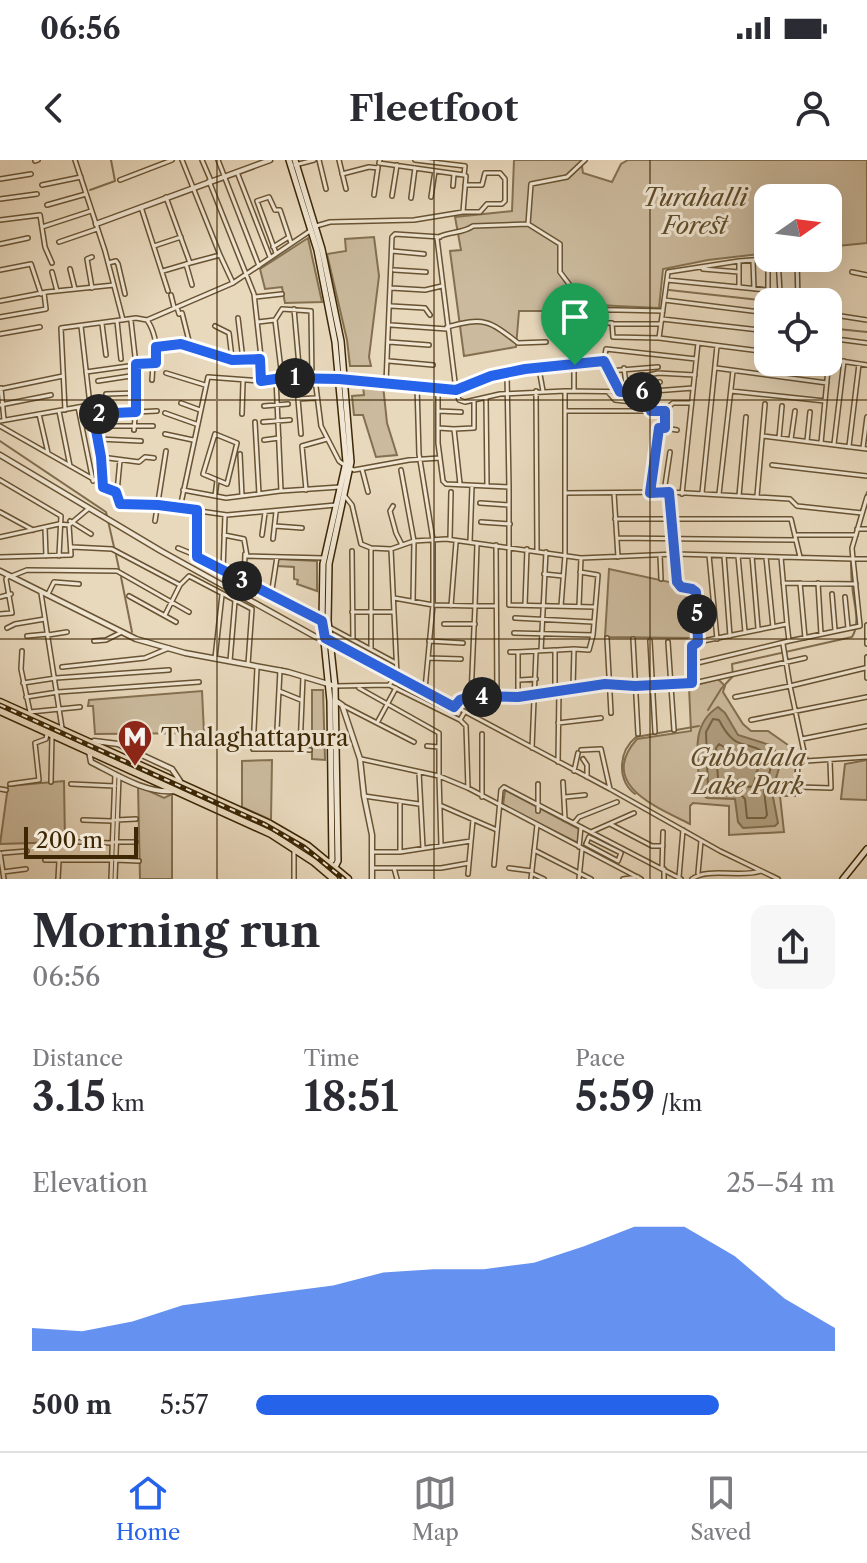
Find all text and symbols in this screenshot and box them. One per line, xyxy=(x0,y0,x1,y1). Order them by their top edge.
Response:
text: 06:56 xyxy=(40,10,120,47)
icon: back xyxy=(32,86,76,130)
text: Fleetfoot xyxy=(349,86,518,130)
icon: person xyxy=(791,86,835,130)
park label: Turahalli Forest xyxy=(643,183,749,240)
north arrow xyxy=(754,184,842,272)
map controls xyxy=(754,184,842,376)
pin xyxy=(541,283,609,365)
button: locate xyxy=(754,288,842,376)
icon: arrive xyxy=(553,295,597,339)
pin: 1 xyxy=(275,358,315,398)
text: 1 xyxy=(290,364,300,391)
pin: 6 xyxy=(622,372,662,412)
text: 6 xyxy=(635,378,649,405)
pin: 2 xyxy=(79,394,119,434)
text: 2 xyxy=(93,400,106,427)
pin: 3 xyxy=(222,561,262,601)
text: 3 xyxy=(236,567,248,594)
pin: 5 xyxy=(677,594,717,634)
text: 5 xyxy=(691,600,703,627)
pin: 4 xyxy=(462,677,502,717)
text: 4 xyxy=(475,683,489,710)
metro station icon: Thalaghattapura xyxy=(116,718,154,768)
place label: Thalaghattapura xyxy=(161,723,349,752)
park label: Gubbalala Lake Park xyxy=(690,743,806,800)
scale bar xyxy=(24,823,138,859)
text: 200 m xyxy=(36,827,103,854)
text: Morning run xyxy=(32,904,321,958)
button: share xyxy=(751,905,835,989)
text: 06:56 xyxy=(32,961,100,993)
text: Distance xyxy=(32,1045,123,1072)
text: Time xyxy=(304,1045,359,1072)
text: Pace xyxy=(575,1045,625,1072)
text: 3.15 xyxy=(32,1072,106,1121)
text: 18:51 xyxy=(304,1072,398,1121)
text: 5:59 xyxy=(575,1072,655,1121)
text: km xyxy=(106,1090,145,1117)
text: /km xyxy=(655,1090,702,1117)
text: Elevation xyxy=(32,1167,148,1199)
text: 25–54 m xyxy=(726,1167,835,1199)
text: 500 m xyxy=(32,1389,112,1421)
text: 5:57 xyxy=(160,1389,208,1421)
tab: Home xyxy=(116,1471,180,1546)
tab: Map xyxy=(412,1471,459,1546)
tab: Saved xyxy=(690,1471,751,1546)

